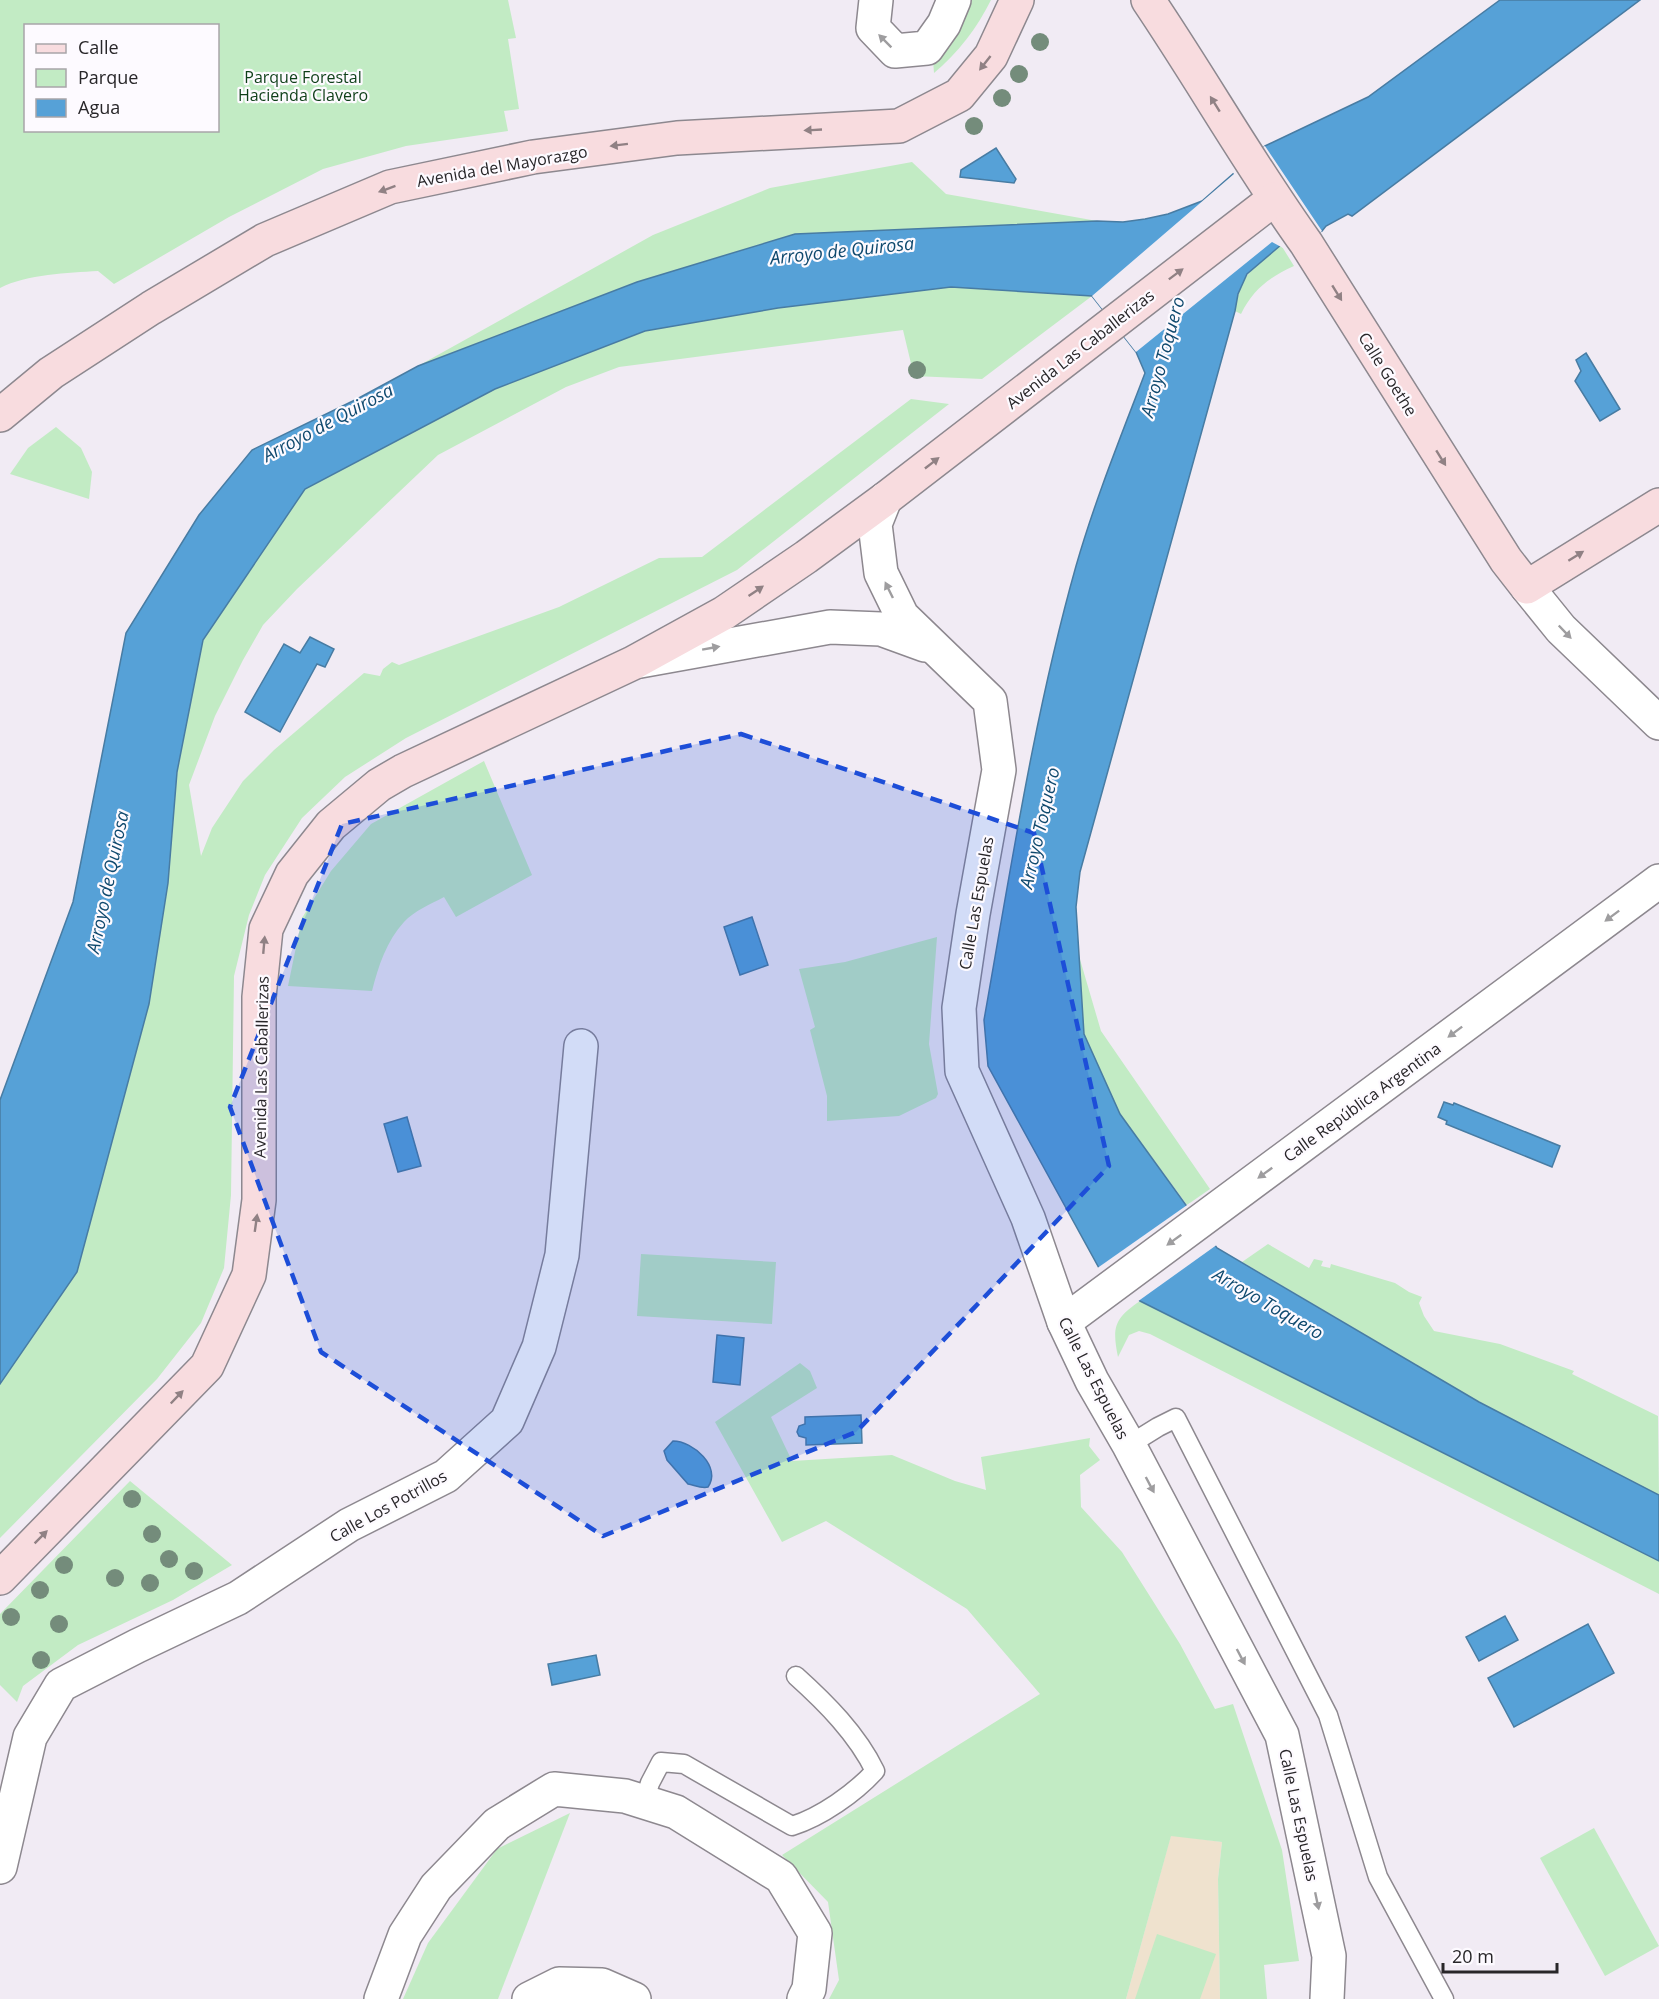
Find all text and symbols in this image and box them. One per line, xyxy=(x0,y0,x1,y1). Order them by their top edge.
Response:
legend xyxy=(24,24,219,132)
one-way arrow xyxy=(879,34,893,48)
text: Calle xyxy=(78,35,119,59)
one-way arrow xyxy=(980,55,992,70)
text: Parque xyxy=(78,65,138,89)
park label: Parque Forestal Hacienda Clavero xyxy=(238,66,368,106)
text: Agua xyxy=(78,95,120,119)
one-way arrow xyxy=(1210,96,1221,112)
one-way arrow xyxy=(804,126,823,135)
street label: Avenida del Mayorazgo xyxy=(415,140,589,192)
one-way arrow xyxy=(610,141,629,150)
one-way arrow xyxy=(377,184,395,194)
water label: Arroyo de Quirosa xyxy=(767,231,915,270)
one-way arrow xyxy=(1168,268,1184,281)
street label: Avenida Las Caballerizas xyxy=(1001,284,1159,414)
one-way arrow xyxy=(1331,285,1342,301)
water label: Arroyo Toquero xyxy=(1134,294,1190,421)
street label: Calle Goethe xyxy=(1354,328,1422,420)
water label: Arroyo de Quirosa xyxy=(256,378,397,468)
one-way arrow xyxy=(1436,449,1447,466)
one-way arrow xyxy=(924,458,939,470)
one-way arrow xyxy=(1568,551,1585,562)
one-way arrow xyxy=(885,581,894,598)
one-way arrow xyxy=(748,586,764,597)
one-way arrow xyxy=(1557,624,1571,638)
one-way arrow xyxy=(702,644,721,653)
water label: Arroyo Toquero xyxy=(1013,765,1065,893)
water label: Arroyo de Quirosa xyxy=(80,809,134,957)
street label: Calle Las Espuelas xyxy=(953,835,999,971)
one-way arrow xyxy=(1604,910,1620,923)
one-way arrow xyxy=(259,935,269,954)
street label: Avenida Las Caballerizas xyxy=(248,976,274,1158)
one-way arrow xyxy=(1448,1026,1463,1038)
street label: Calle República Argentina xyxy=(1279,1037,1445,1167)
one-way arrow xyxy=(1257,1167,1272,1179)
one-way arrow xyxy=(251,1214,260,1233)
one-way arrow xyxy=(1166,1234,1182,1246)
water label: Arroyo Toquero xyxy=(1207,1261,1328,1344)
street label: Calle Las Espuelas xyxy=(1054,1313,1134,1443)
one-way arrow xyxy=(170,1389,184,1404)
street label: Calle Los Potrillos xyxy=(325,1465,451,1547)
one-way arrow xyxy=(1145,1476,1155,1493)
one-way arrow xyxy=(34,1530,48,1544)
one-way arrow xyxy=(1236,1649,1246,1666)
street label: Calle Las Espuelas xyxy=(1274,1747,1324,1883)
one-way arrow xyxy=(1313,1892,1322,1911)
scale bar xyxy=(1443,1936,1557,1974)
text: 20 m xyxy=(1452,1944,1494,1968)

